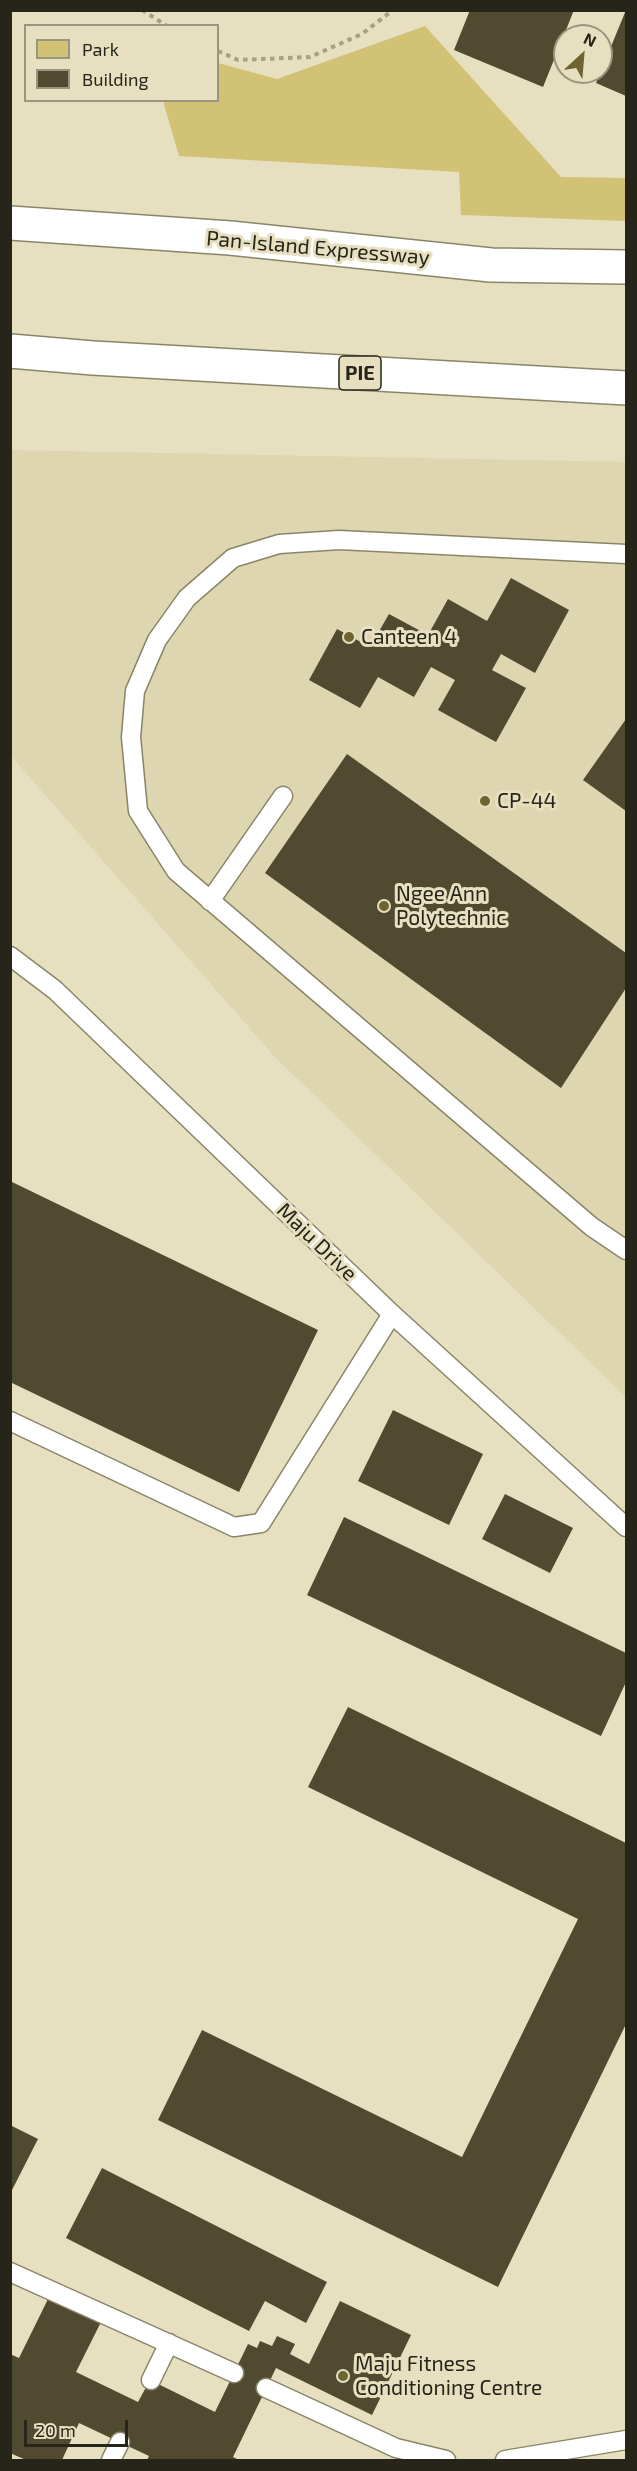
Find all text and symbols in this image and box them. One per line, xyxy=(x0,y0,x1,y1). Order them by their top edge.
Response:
legend xyxy=(24,24,219,102)
north arrow xyxy=(553,24,613,84)
text: N xyxy=(581,28,600,50)
text: Park xyxy=(82,38,119,60)
text: Building xyxy=(82,68,149,90)
street label: Pan-Island Expressway xyxy=(205,226,431,270)
road number: PIE xyxy=(339,356,381,390)
place label: Canteen 4 xyxy=(361,624,457,650)
marker: Canteen 4 xyxy=(342,630,356,644)
place label: CP-44 xyxy=(497,788,557,814)
marker: CP-44 xyxy=(478,794,492,808)
place label: Ngee Ann Polytechnic xyxy=(396,881,507,931)
marker: Ngee Ann Polytechnic xyxy=(377,899,391,913)
street label: Maju Drive xyxy=(272,1198,362,1286)
place label: Maju Fitness Conditioning Centre xyxy=(355,2351,542,2401)
marker: Maju Fitness Conditioning Centre xyxy=(336,2369,350,2383)
scale bar xyxy=(27,2408,130,2446)
text: 20 m xyxy=(35,2419,76,2441)

